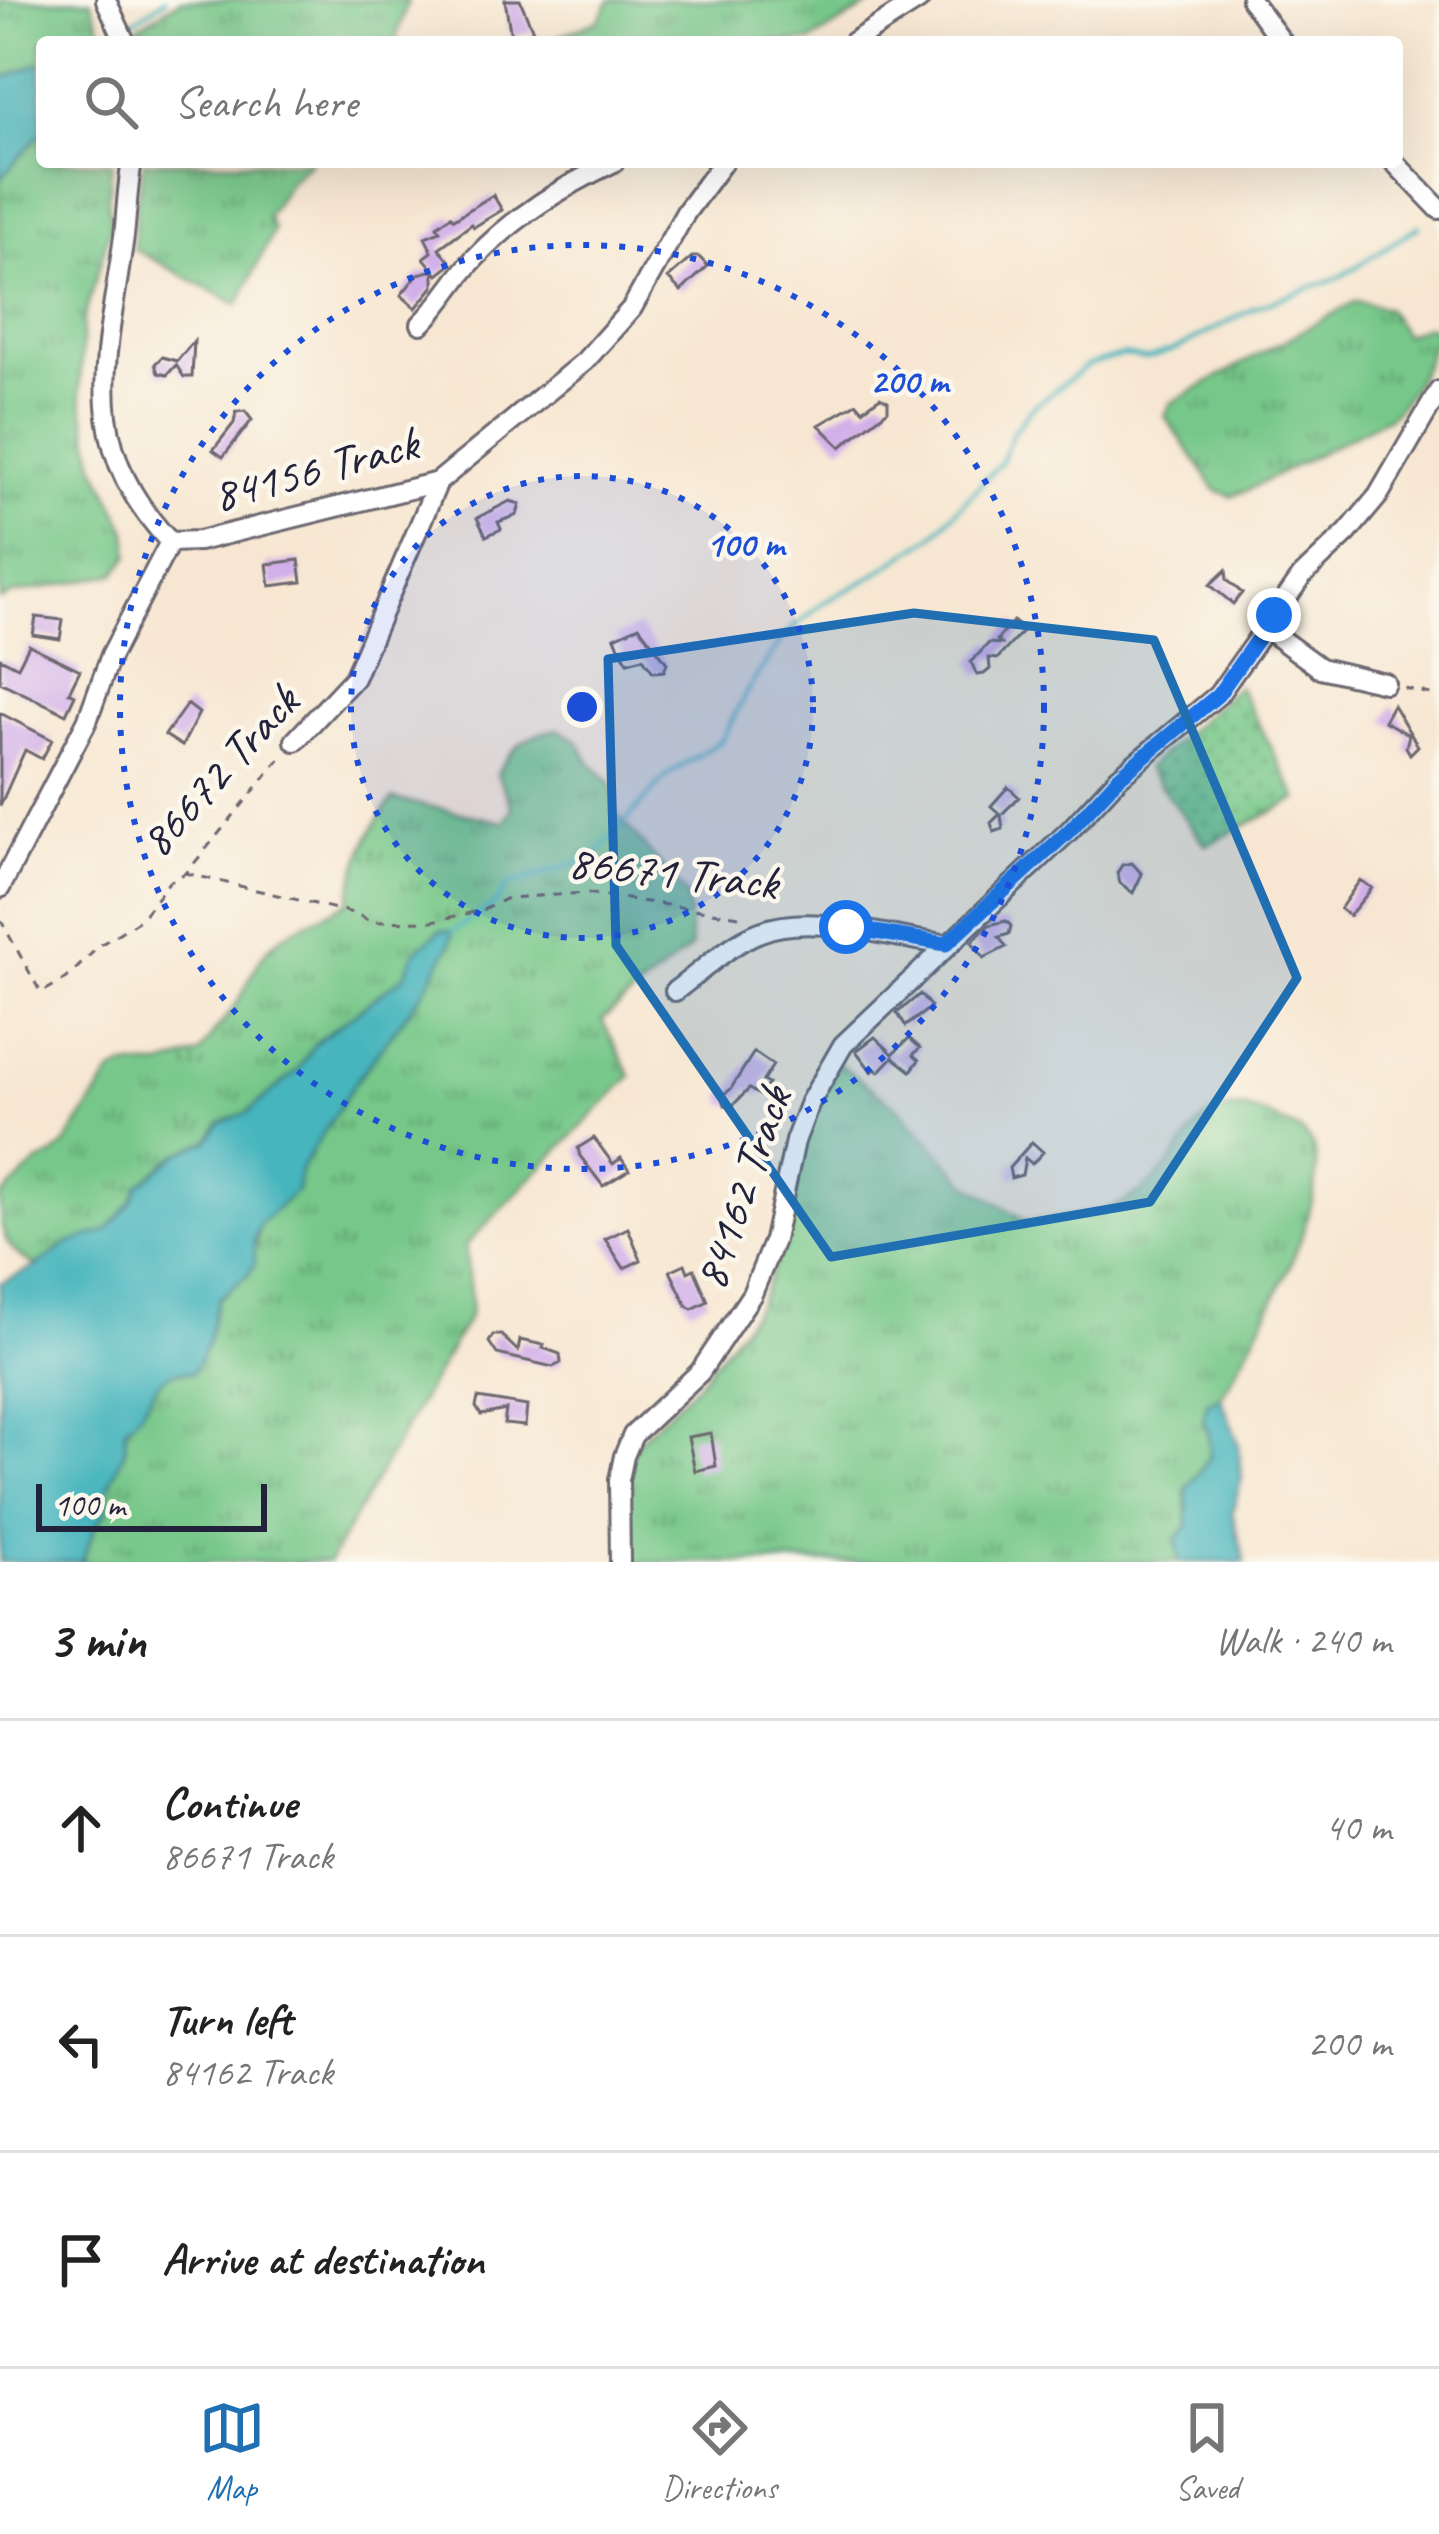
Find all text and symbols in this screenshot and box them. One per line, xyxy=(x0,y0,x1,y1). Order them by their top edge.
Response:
search box xyxy=(36,36,1403,168)
icon: search xyxy=(78,69,144,135)
text: Search here xyxy=(174,74,357,131)
text: 200 m xyxy=(870,358,951,404)
street label: 84156 Track xyxy=(206,412,428,525)
text: 100 m xyxy=(706,521,787,567)
route end xyxy=(1247,588,1301,642)
street label: 86672 Track xyxy=(126,670,314,869)
centre of rings xyxy=(561,686,603,728)
street label: 86671 Track xyxy=(565,831,784,913)
route start xyxy=(819,900,873,954)
street label: 84162 Track xyxy=(679,1076,806,1297)
scale bar xyxy=(36,1478,267,1531)
text: 100 m xyxy=(54,1484,125,1526)
text: 3 min xyxy=(48,1608,146,1672)
text: Walk · 240 m xyxy=(1215,1616,1391,1665)
text: Continue xyxy=(162,1775,296,1832)
icon: ahead xyxy=(48,1795,114,1861)
text: 40 m xyxy=(1325,1803,1391,1852)
text: 86671 Track xyxy=(162,1832,333,1881)
text: Turn left xyxy=(162,1991,292,2048)
icon: left xyxy=(48,2011,114,2077)
text: 200 m xyxy=(1307,2019,1391,2068)
text: 84162 Track xyxy=(162,2048,333,2097)
icon: arrive xyxy=(48,2227,114,2293)
text: Arrive at destination xyxy=(162,2231,484,2288)
tab: Map xyxy=(199,2395,265,2509)
tab: Directions xyxy=(662,2395,777,2509)
tab: Saved xyxy=(1174,2395,1240,2509)

